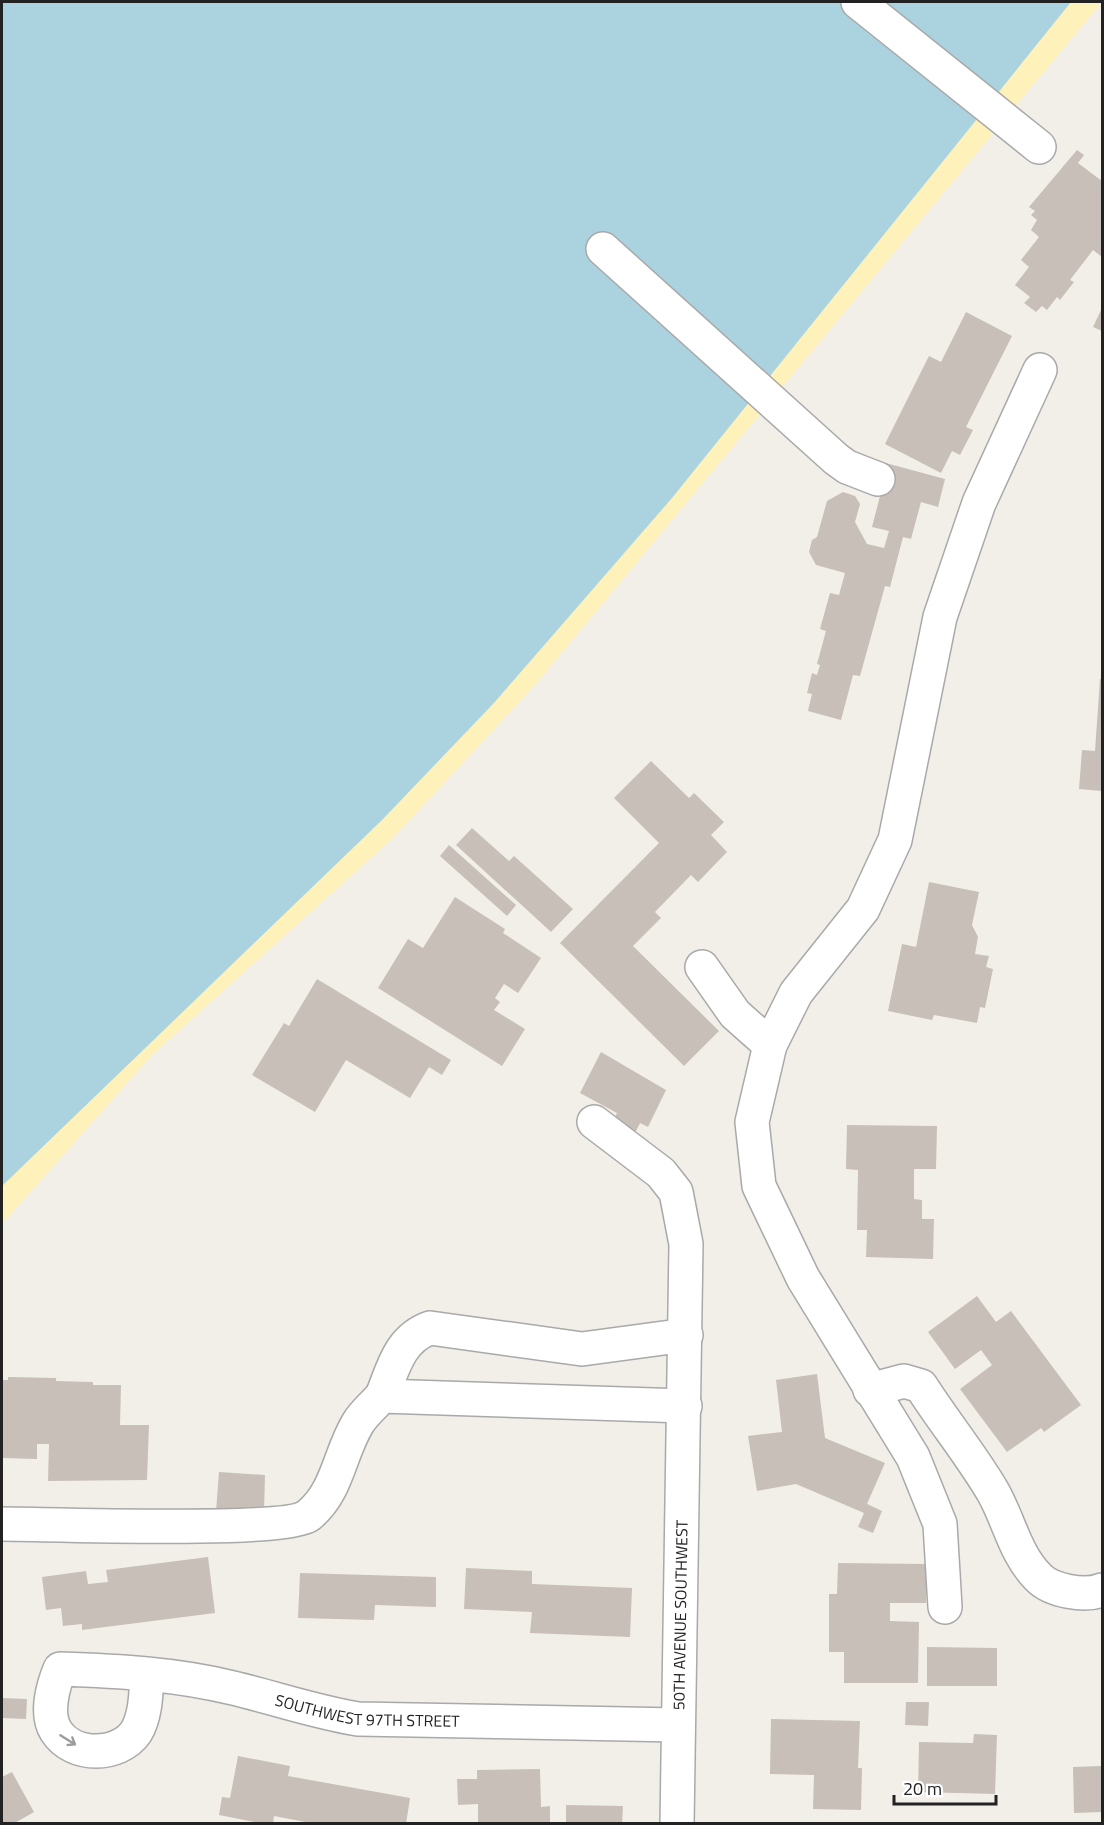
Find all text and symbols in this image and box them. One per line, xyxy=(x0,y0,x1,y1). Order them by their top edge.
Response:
street label: 50TH AVENUE SOUTHWEST xyxy=(666,1519,694,1710)
street label: SOUTHWEST 97TH STREET xyxy=(272,1688,460,1733)
one-way arrow xyxy=(59,1734,76,1746)
scale bar xyxy=(894,1768,996,1806)
text: 20 m xyxy=(903,1775,942,1802)

